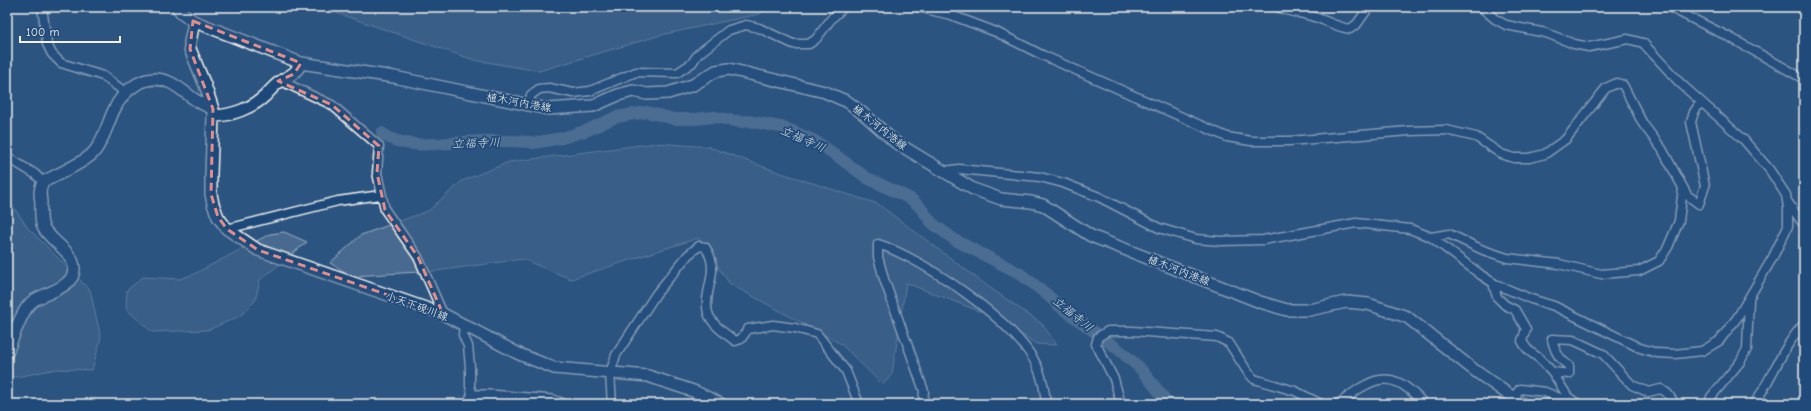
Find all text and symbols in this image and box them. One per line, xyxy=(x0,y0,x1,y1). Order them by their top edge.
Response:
scale bar xyxy=(20,18,120,44)
text: 100 m xyxy=(26,25,59,39)
street label: 植木河内港線 xyxy=(485,90,553,115)
street label: 植木河内港線 xyxy=(850,102,910,153)
water label: 立福寺川 xyxy=(778,123,828,155)
water label: 立福寺川 xyxy=(452,135,500,151)
street label: 植木河内港線 xyxy=(1146,253,1212,288)
street label: 小天下硯川線 xyxy=(384,289,450,324)
water label: 立福寺川 xyxy=(1050,293,1096,335)

